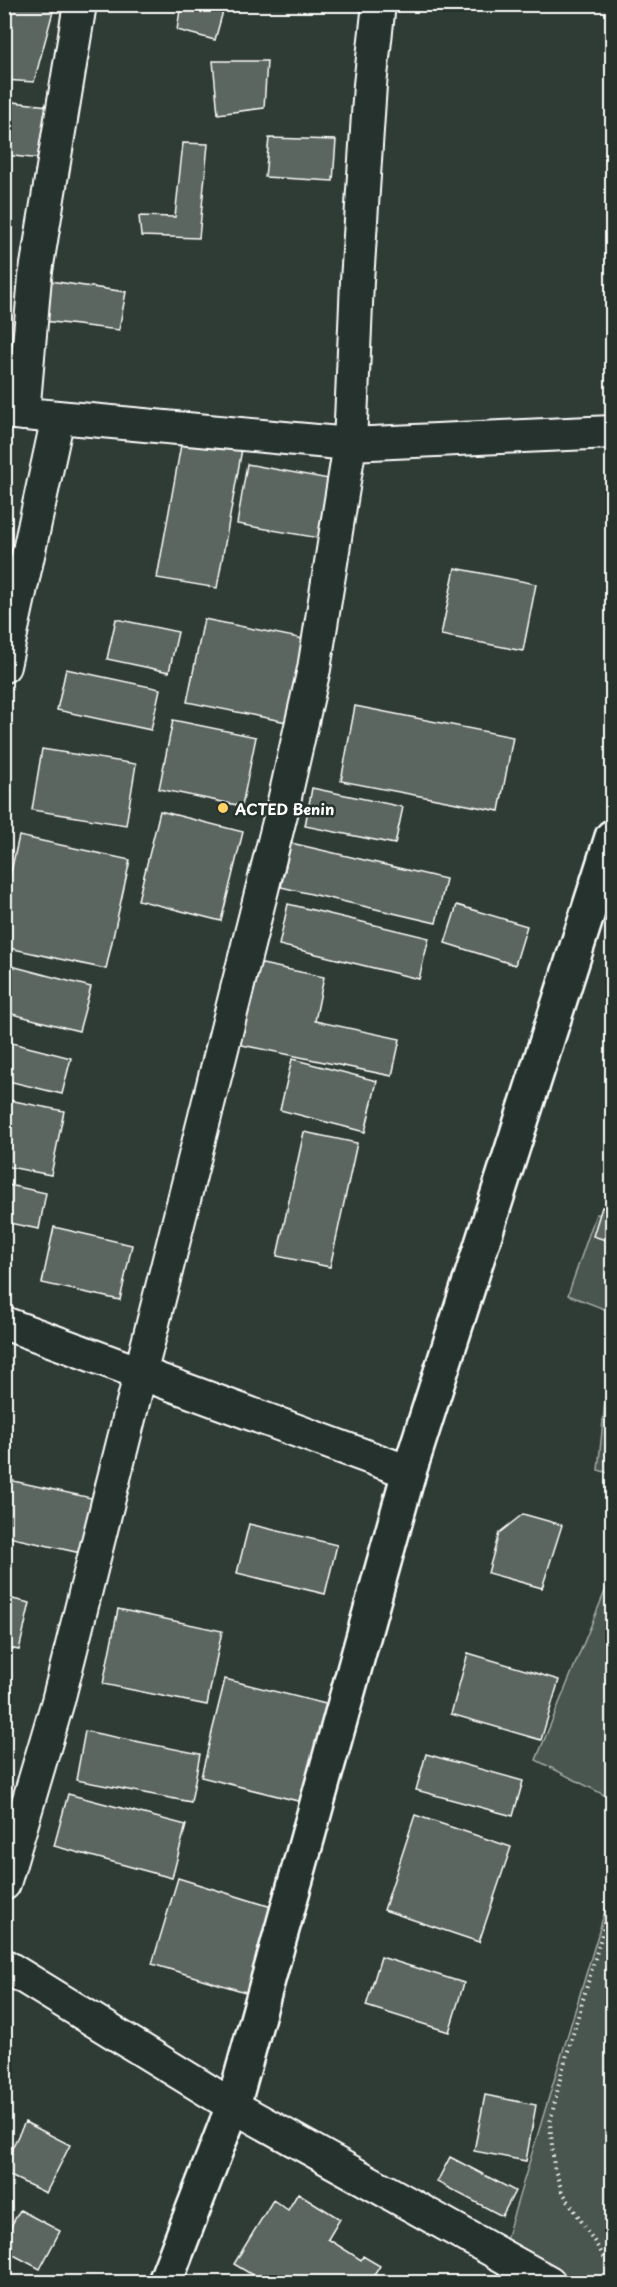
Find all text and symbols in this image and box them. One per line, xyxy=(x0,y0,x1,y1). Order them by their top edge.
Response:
place label: ACTED Benin xyxy=(234,797,334,820)
marker: ACTED Benin xyxy=(216,801,230,815)

